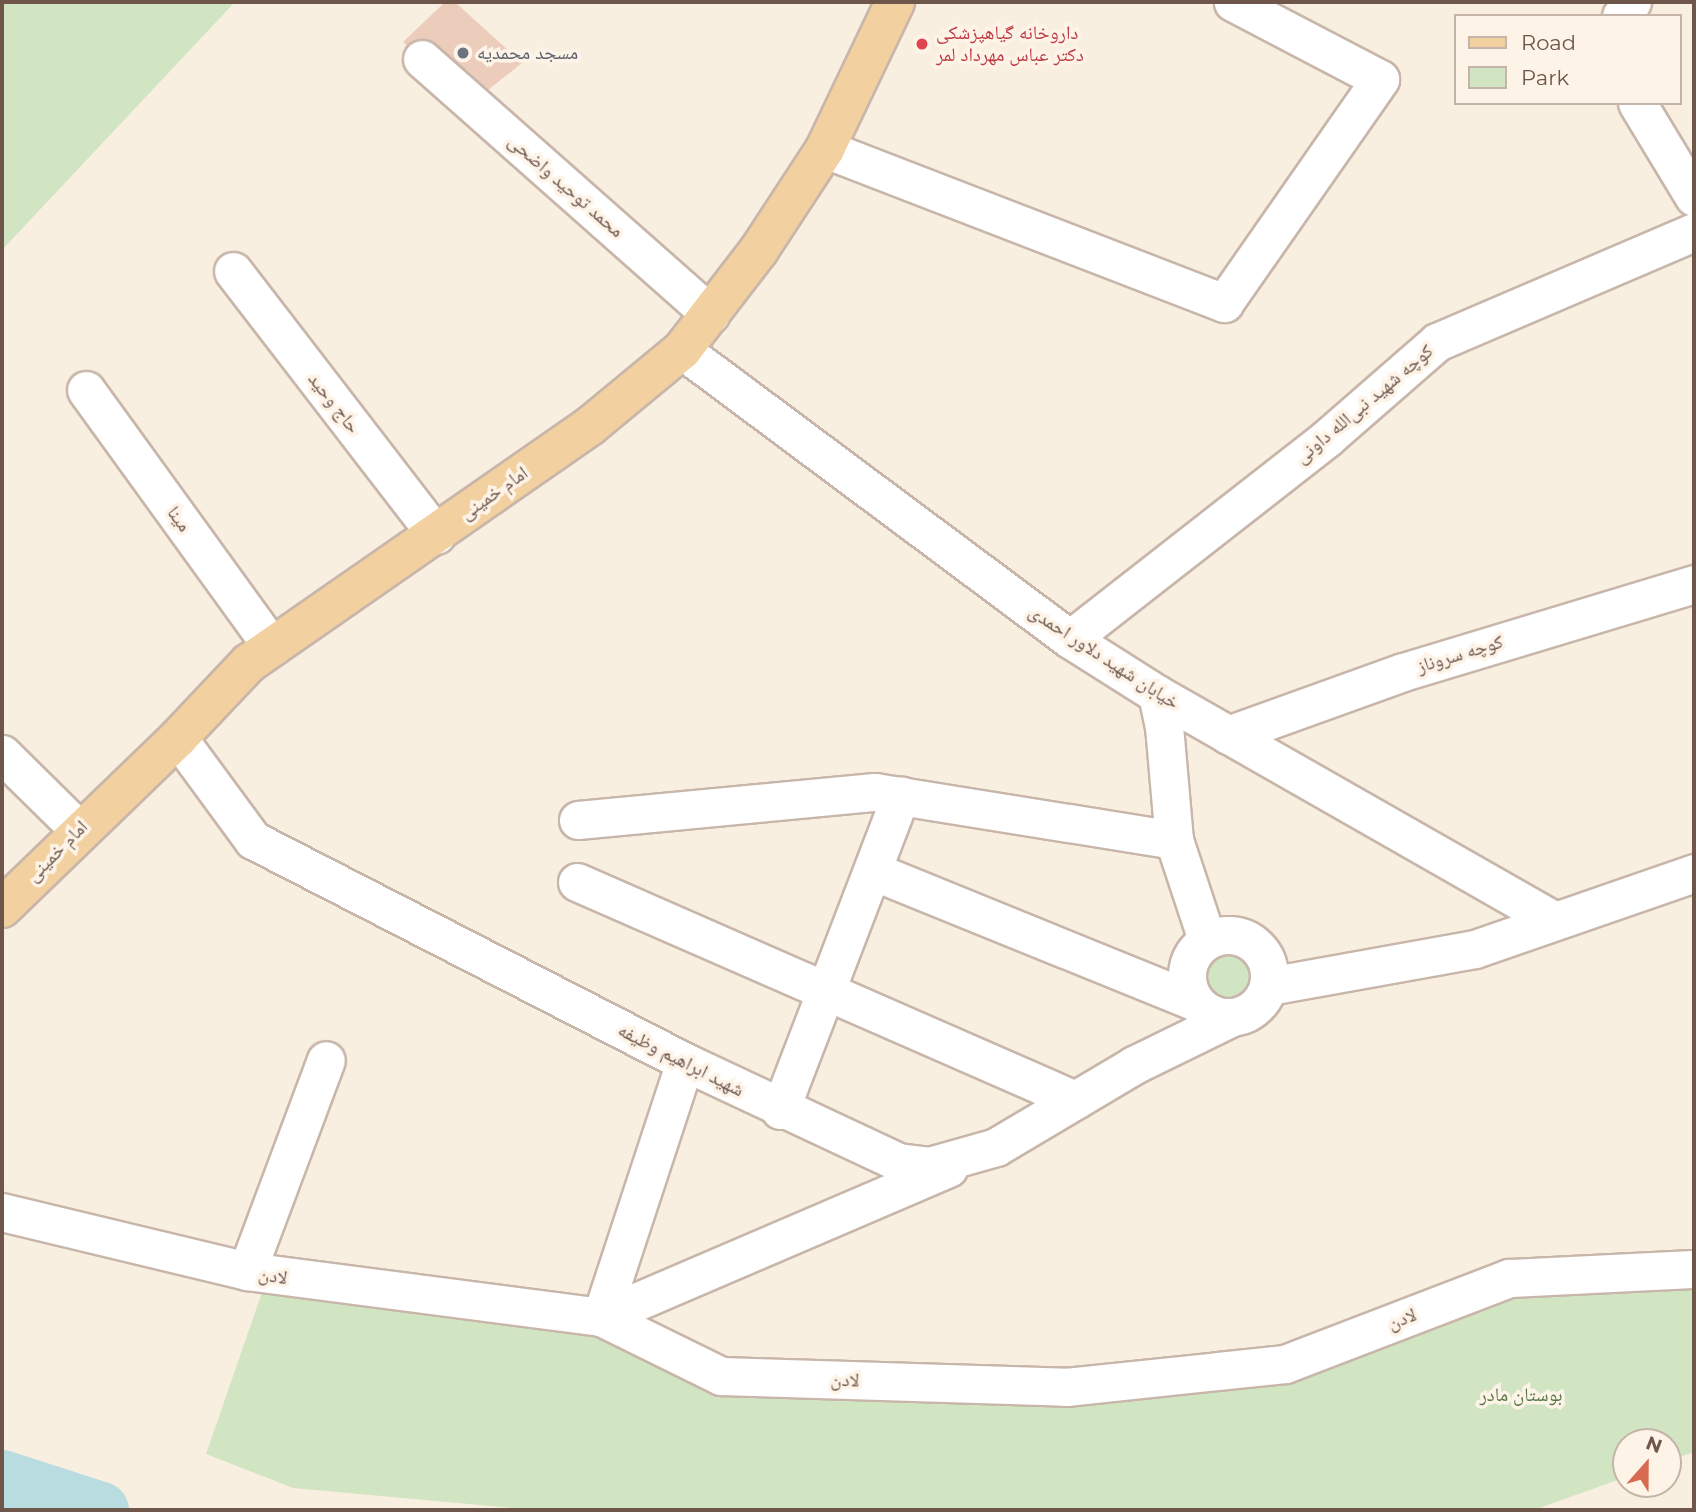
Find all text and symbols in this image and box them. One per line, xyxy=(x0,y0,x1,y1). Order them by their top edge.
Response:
legend xyxy=(1454,14,1682,105)
place label: داروخانه گیاهپزشکی دکتر عباس مهرداد لمر xyxy=(936,22,1084,66)
text: Road xyxy=(1521,30,1576,55)
marker: داروخانه گیاهپزشکی دکتر عباس مهرداد لمر xyxy=(914,36,930,52)
place label: مسجد محمدیه xyxy=(477,42,578,64)
marker: مسجد محمدیه xyxy=(455,45,471,61)
text: Park xyxy=(1521,65,1569,90)
street label: محمد توحید واضحی xyxy=(504,130,628,242)
street label: کوچه شهید نبی‌الله داونی xyxy=(1290,340,1438,468)
street label: حاج وحید xyxy=(303,368,365,438)
street label: امام خمینی xyxy=(456,461,532,525)
street label: مینا xyxy=(162,502,196,536)
street label: خیابان شهید دلاور احمدی xyxy=(1025,600,1183,714)
street label: کوچه سروناز xyxy=(1414,630,1506,678)
street label: امام خمینی xyxy=(21,815,93,887)
street label: شهید ابراهیم وظیفه xyxy=(614,1018,748,1102)
street label: لادن xyxy=(257,1262,289,1290)
street label: لادن xyxy=(1384,1303,1420,1335)
street label: لادن xyxy=(830,1368,860,1392)
park label: بوستان مادر xyxy=(1479,1384,1563,1406)
north arrow xyxy=(1612,1428,1682,1498)
text: N xyxy=(1643,1431,1665,1458)

